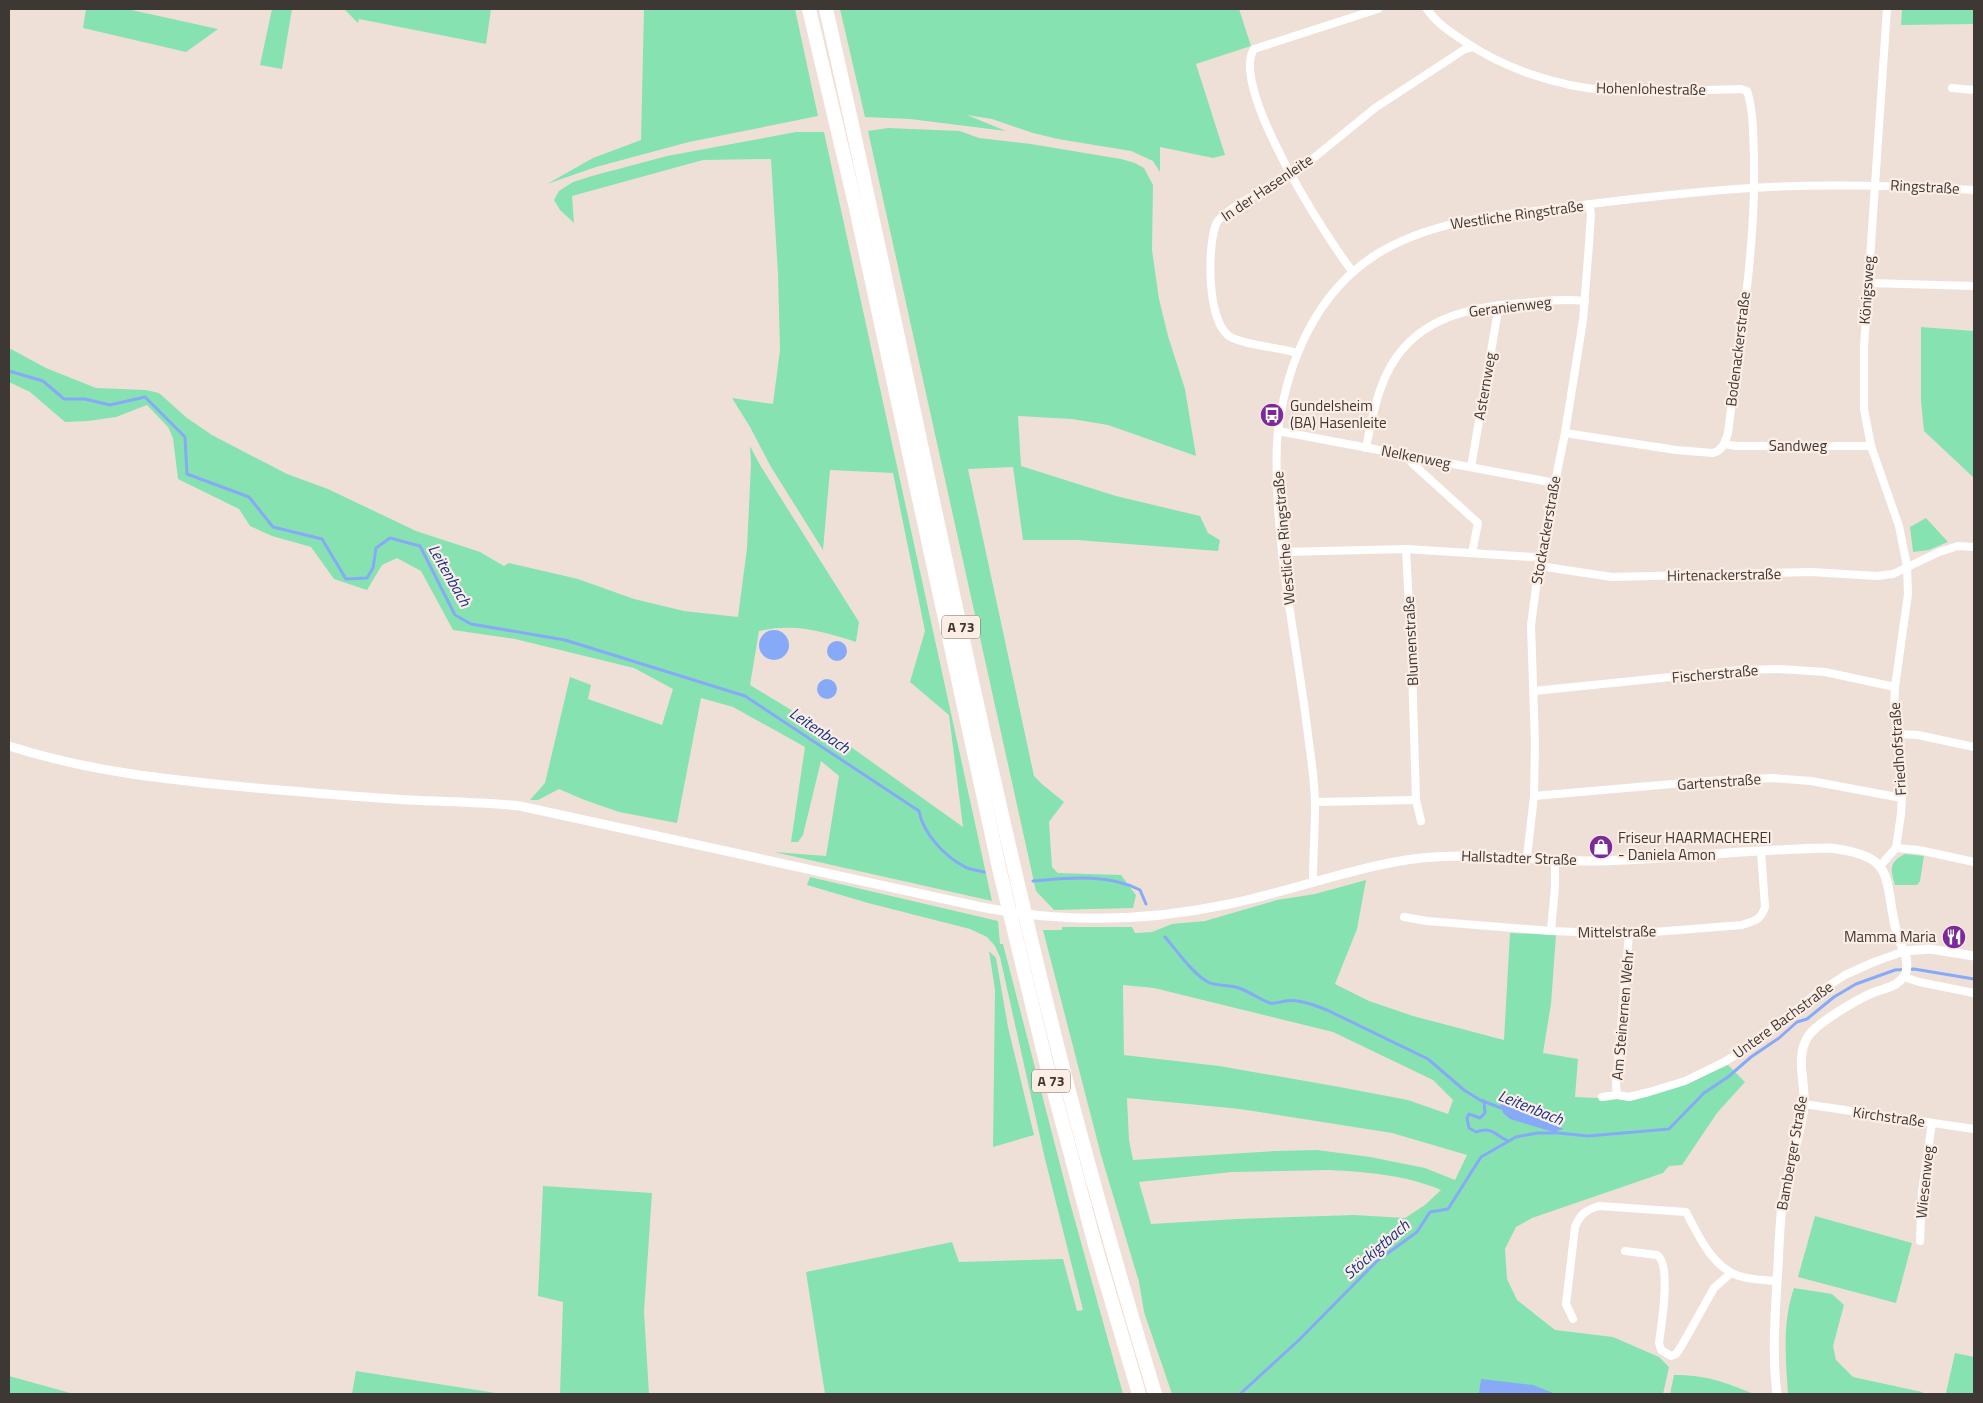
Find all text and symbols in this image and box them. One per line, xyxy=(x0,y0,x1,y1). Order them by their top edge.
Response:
street label: Hohenlohestraße xyxy=(1596,76,1706,101)
street label: In der Hasenleite xyxy=(1216,148,1317,227)
street label: Ringstraße xyxy=(1890,173,1960,200)
street label: Westliche Ringstraße xyxy=(1449,194,1585,235)
street label: Königsweg xyxy=(1853,255,1880,325)
street label: Geranienweg xyxy=(1467,290,1553,323)
street label: Bodenackerstraße xyxy=(1719,290,1756,408)
street label: Asternweg xyxy=(1467,350,1502,422)
place label: Gundelsheim (BA) Hasenleite xyxy=(1290,394,1387,434)
bus stop icon: Gundelsheim (BA) Hasenleite xyxy=(1259,402,1285,428)
street label: Sandweg xyxy=(1769,434,1827,457)
street label: Nelkenweg xyxy=(1379,439,1453,475)
street label: Westliche Ringstraße xyxy=(1266,470,1301,606)
street label: Stockackerstraße xyxy=(1525,474,1566,586)
water label: Leitenbach xyxy=(423,539,478,611)
street label: Hirtenackerstraße xyxy=(1667,562,1781,587)
street label: Blumenstraße xyxy=(1397,595,1424,687)
road number: A 73 xyxy=(942,616,980,638)
street label: Fischerstraße xyxy=(1671,658,1759,689)
water label: Leitenbach xyxy=(785,701,856,760)
street label: Friedhofstraße xyxy=(1883,702,1912,797)
street label: Gartenstraße xyxy=(1676,767,1762,796)
place label: Friseur HAARMACHEREI - Daniela Amon xyxy=(1618,826,1771,866)
shop icon: Friseur HAARMACHEREI - Daniela Amon xyxy=(1588,834,1614,860)
street label: Hallstadter Straße xyxy=(1461,844,1577,871)
street label: Mittelstraße xyxy=(1577,919,1656,944)
restaurant icon: Mamma Maria xyxy=(1941,924,1967,950)
place label: Mamma Maria xyxy=(1844,925,1936,948)
street label: Am Steinernen Wehr xyxy=(1605,949,1640,1081)
street label: Untere Bachstraße xyxy=(1728,975,1838,1064)
road number: A 73 xyxy=(1032,1070,1070,1092)
water label: Leitenbach xyxy=(1495,1083,1568,1131)
street label: Bamberger Straße xyxy=(1770,1094,1813,1212)
street label: Kirchstraße xyxy=(1852,1100,1927,1133)
street label: Wiesenweg xyxy=(1909,1144,1940,1220)
water label: Stöckigtbach xyxy=(1338,1213,1415,1285)

